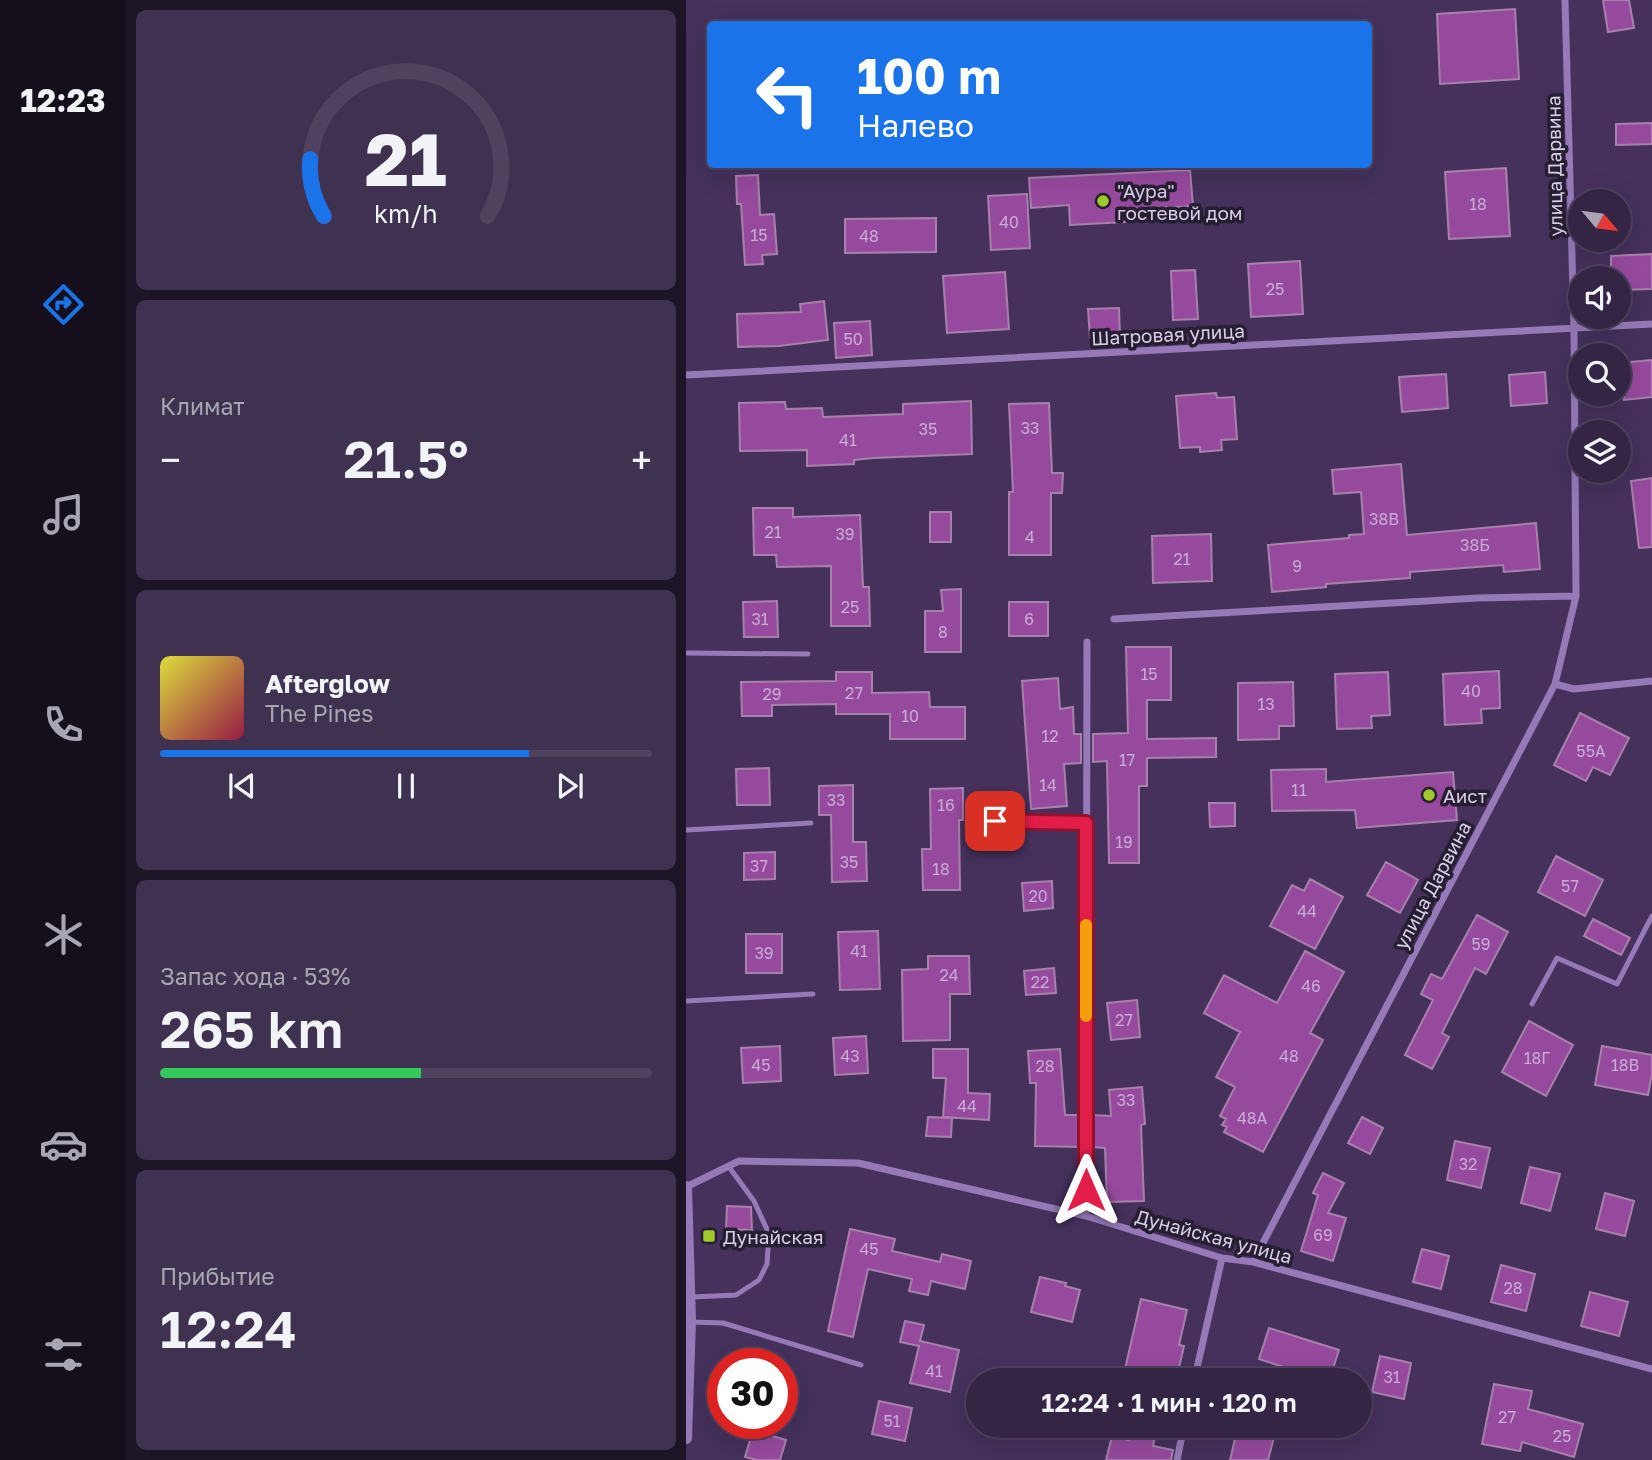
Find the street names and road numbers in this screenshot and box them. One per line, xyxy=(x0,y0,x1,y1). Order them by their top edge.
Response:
street label: улица Дарвина xyxy=(1541,95,1567,237)
street label: Шатровая улица xyxy=(1090,318,1246,350)
street label: улица Дарвина xyxy=(1389,817,1475,953)
street label: Дунайская улица xyxy=(1133,1204,1295,1268)

